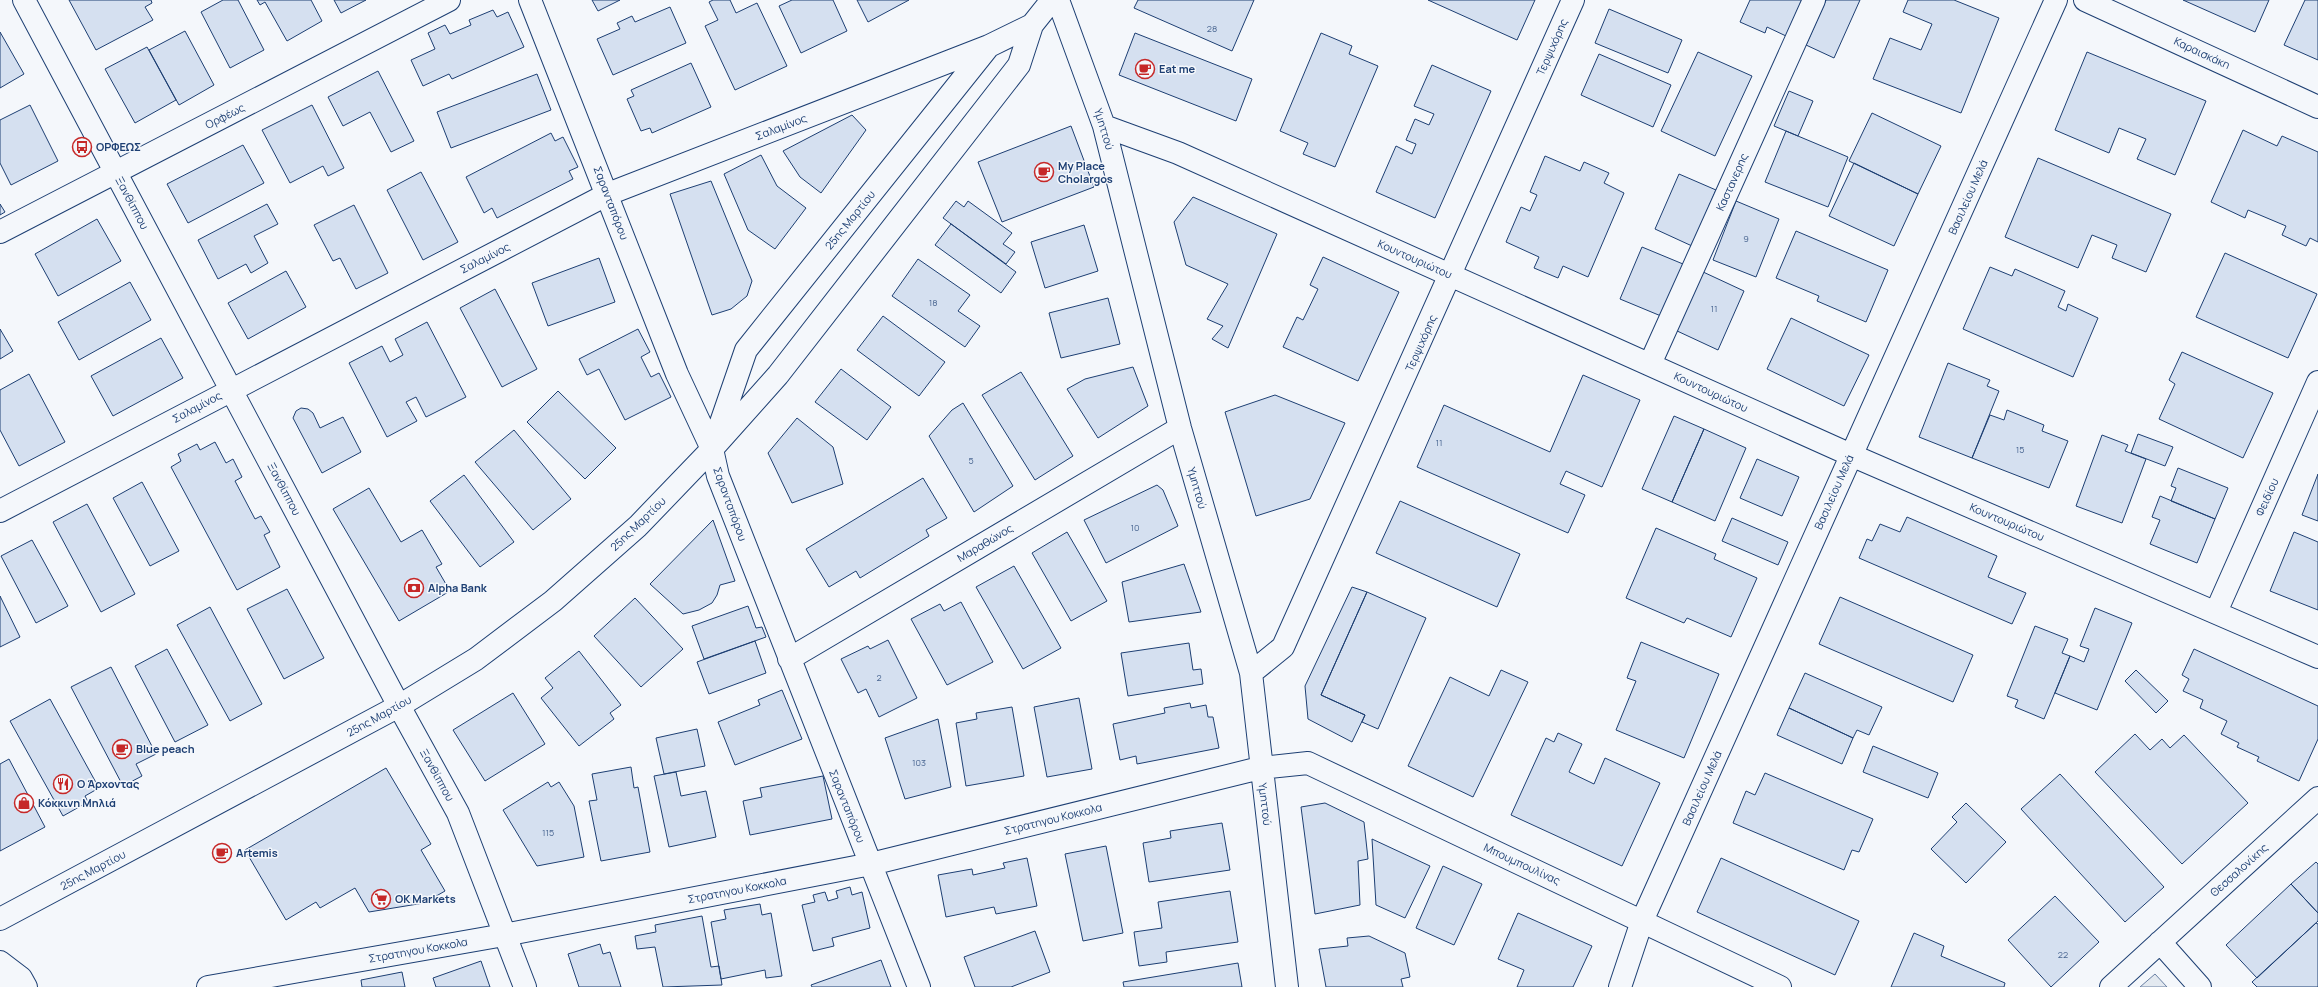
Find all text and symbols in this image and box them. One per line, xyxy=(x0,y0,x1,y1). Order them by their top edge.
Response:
street label: Τερψιχόρης xyxy=(1532,16,1571,78)
house number: 28 xyxy=(1207,22,1217,35)
street label: Καραισκάκη xyxy=(2172,33,2233,72)
cafe icon: Eat me xyxy=(1134,58,1156,80)
place label: Eat me xyxy=(1159,61,1196,76)
street label: Ορφέως xyxy=(202,99,247,132)
street label: Υμηττού xyxy=(1091,106,1118,152)
street label: Σαλαμίνος xyxy=(753,110,809,143)
bus stop icon: ΟΡΦΕΩΣ xyxy=(71,136,93,158)
place label: ΟΡΦΕΩΣ xyxy=(96,139,141,154)
street label: Καστανερης xyxy=(1712,151,1751,213)
street label: Βασιλείου Μελά xyxy=(1944,157,1991,237)
place label: My Place Cholargos xyxy=(1058,158,1113,186)
cafe icon: My Place Cholargos xyxy=(1033,161,1055,183)
street label: Σαρανταπόρου xyxy=(591,164,632,242)
street label: Ξανθίππου xyxy=(112,174,153,232)
street label: 25ης Μαρτίου xyxy=(821,187,878,252)
house number: 9 xyxy=(1743,232,1749,245)
street label: Κουντουριώτου xyxy=(1376,235,1455,282)
street label: Σαλαμίνος xyxy=(457,239,512,277)
house number: 18 xyxy=(929,296,937,309)
house number: 11 xyxy=(1710,302,1718,315)
street label: Τερψιχόρης xyxy=(1401,312,1440,374)
street label: Κουντουριώτου xyxy=(1672,368,1751,415)
street label: Σαλαμίνος xyxy=(169,387,224,426)
house number: 11 xyxy=(1435,436,1443,449)
house number: 15 xyxy=(2016,443,2024,456)
street label: Βασιλείου Μελά xyxy=(1810,452,1857,532)
house number: 5 xyxy=(968,454,974,467)
street label: Ξανθίππου xyxy=(264,460,305,518)
street label: Σαρανταπόρου xyxy=(710,465,751,543)
street label: Υμηττού xyxy=(1184,465,1211,511)
street label: Φειδίου xyxy=(2252,475,2282,518)
street label: 25ης Μαρτίου xyxy=(607,493,669,554)
street label: Κουντουριώτου xyxy=(1967,499,2047,544)
street label: Μαραθώνος xyxy=(954,520,1015,565)
house number: 10 xyxy=(1131,521,1140,534)
bank icon: Alpha Bank xyxy=(403,577,425,599)
place label: Alpha Bank xyxy=(428,580,488,595)
house number: 2 xyxy=(876,671,882,684)
street label: 25ης Μαρτίου xyxy=(344,692,414,740)
cafe icon: Blue peach xyxy=(111,738,133,760)
place label: Blue peach xyxy=(136,741,195,756)
street label: Ξανθίππου xyxy=(417,746,458,804)
street label: Βασιλείου Μελά xyxy=(1678,748,1725,828)
house number: 103 xyxy=(912,756,926,769)
street label: Σαρανταπόρου xyxy=(826,767,869,845)
restaurant icon: Ο Άρχοντας xyxy=(52,773,74,795)
place label: Ο Άρχοντας xyxy=(77,776,139,791)
street label: Υμηττού xyxy=(1255,782,1276,826)
shop icon: Κόκκινη Μηλιά xyxy=(13,792,35,814)
place label: Κόκκινη Μηλιά xyxy=(38,795,116,810)
street label: Στρατηγου Κοκκολα xyxy=(1002,799,1103,838)
house number: 115 xyxy=(542,826,554,839)
street label: Μπουμπουλίνας xyxy=(1481,839,1563,888)
street label: Θεσσαλονίκης xyxy=(2207,840,2271,900)
cafe icon: Artemis xyxy=(211,842,233,864)
place label: Artemis xyxy=(236,845,278,860)
street label: 25ης Μαρτίου xyxy=(57,846,128,893)
street label: Στρατηγου Κοκκολα xyxy=(686,873,788,906)
supermarket icon: OK Markets xyxy=(370,888,392,910)
place label: OK Markets xyxy=(395,891,456,906)
street label: Στρατηγου Κοκκολα xyxy=(367,933,469,966)
house number: 22 xyxy=(2058,948,2068,961)

